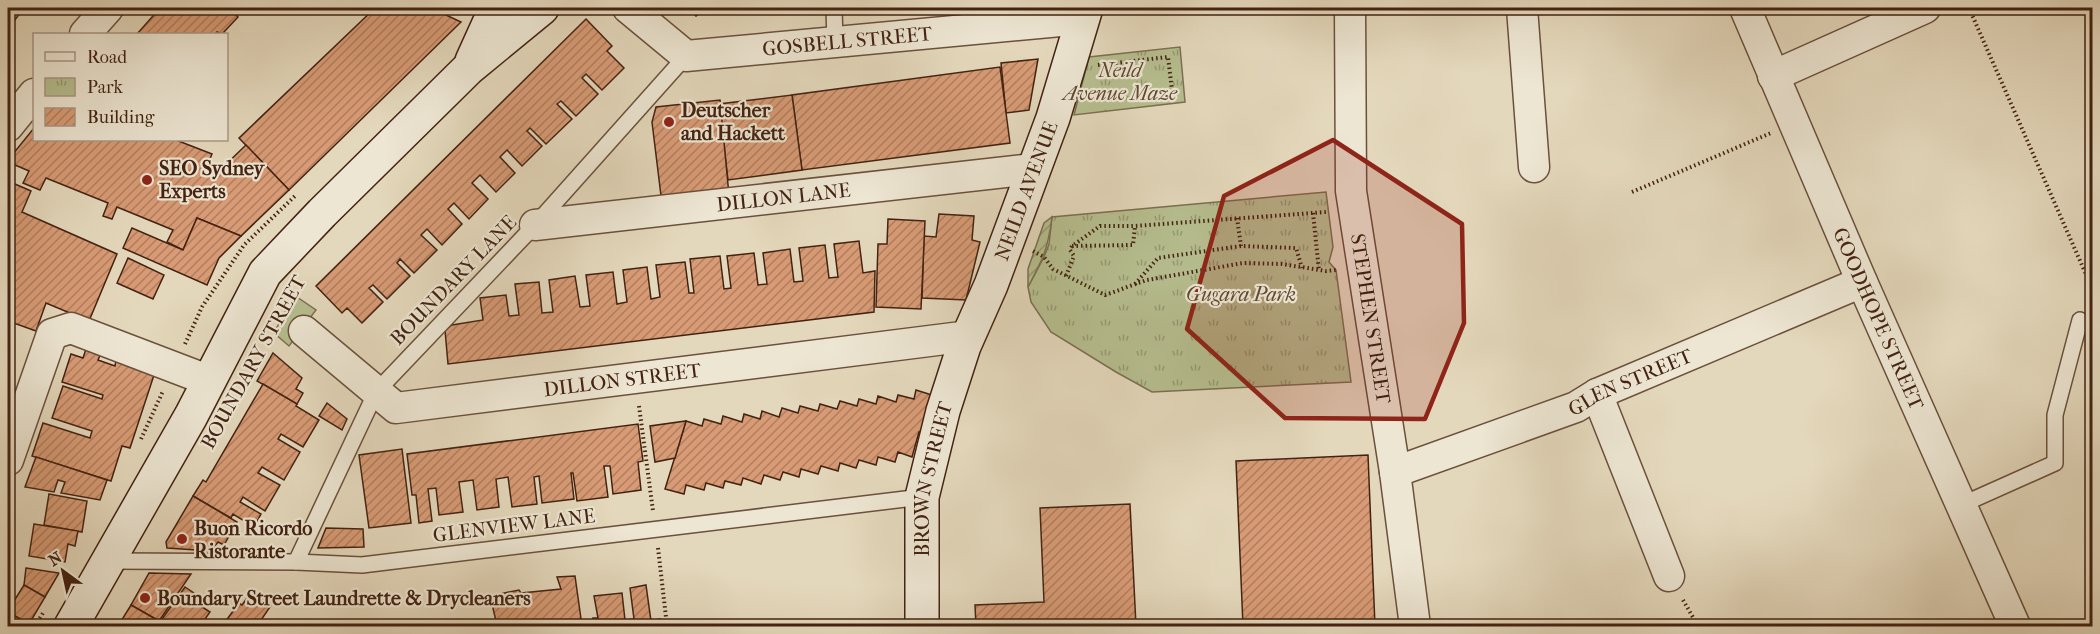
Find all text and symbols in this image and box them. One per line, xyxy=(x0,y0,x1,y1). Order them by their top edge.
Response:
street label: GOSBELL STREET xyxy=(761,22,933,61)
legend xyxy=(33,33,228,141)
text: Road xyxy=(87,47,127,68)
park label: Neild Avenue Maze xyxy=(1060,59,1178,105)
text: Park xyxy=(87,77,124,98)
place label: Deutscher and Hackett xyxy=(681,99,786,145)
text: Building xyxy=(87,107,155,128)
marker: Deutscher and Hackett xyxy=(662,115,676,129)
street label: NEILD AVENUE xyxy=(990,118,1063,264)
place label: SEO Sydney Experts xyxy=(159,157,266,203)
marker: SEO Sydney Experts xyxy=(140,173,154,187)
street label: DILLON LANE xyxy=(715,179,852,217)
street label: BOUNDARY LANE xyxy=(386,211,521,350)
street label: GOODHOPE STREET xyxy=(1828,224,1928,414)
street label: STEPHEN STREET xyxy=(1346,232,1395,406)
street label: BOUNDARY STREET xyxy=(196,271,311,453)
park label: Gugara Park xyxy=(1186,283,1296,306)
street label: GLEN STREET xyxy=(1565,344,1696,421)
street label: DILLON STREET xyxy=(542,359,703,401)
street label: BROWN STREET xyxy=(911,398,957,557)
street label: GLENVIEW LANE xyxy=(432,504,597,547)
place label: Buon Ricordo Ristorante xyxy=(194,517,313,563)
marker: Buon Ricordo Ristorante xyxy=(175,532,189,546)
north arrow xyxy=(33,541,93,601)
text: N xyxy=(45,547,66,570)
place label: Boundary Street Laundrette & Drycleaners xyxy=(157,587,531,610)
marker: Boundary Street Laundrette & Drycleaners xyxy=(138,591,152,605)

